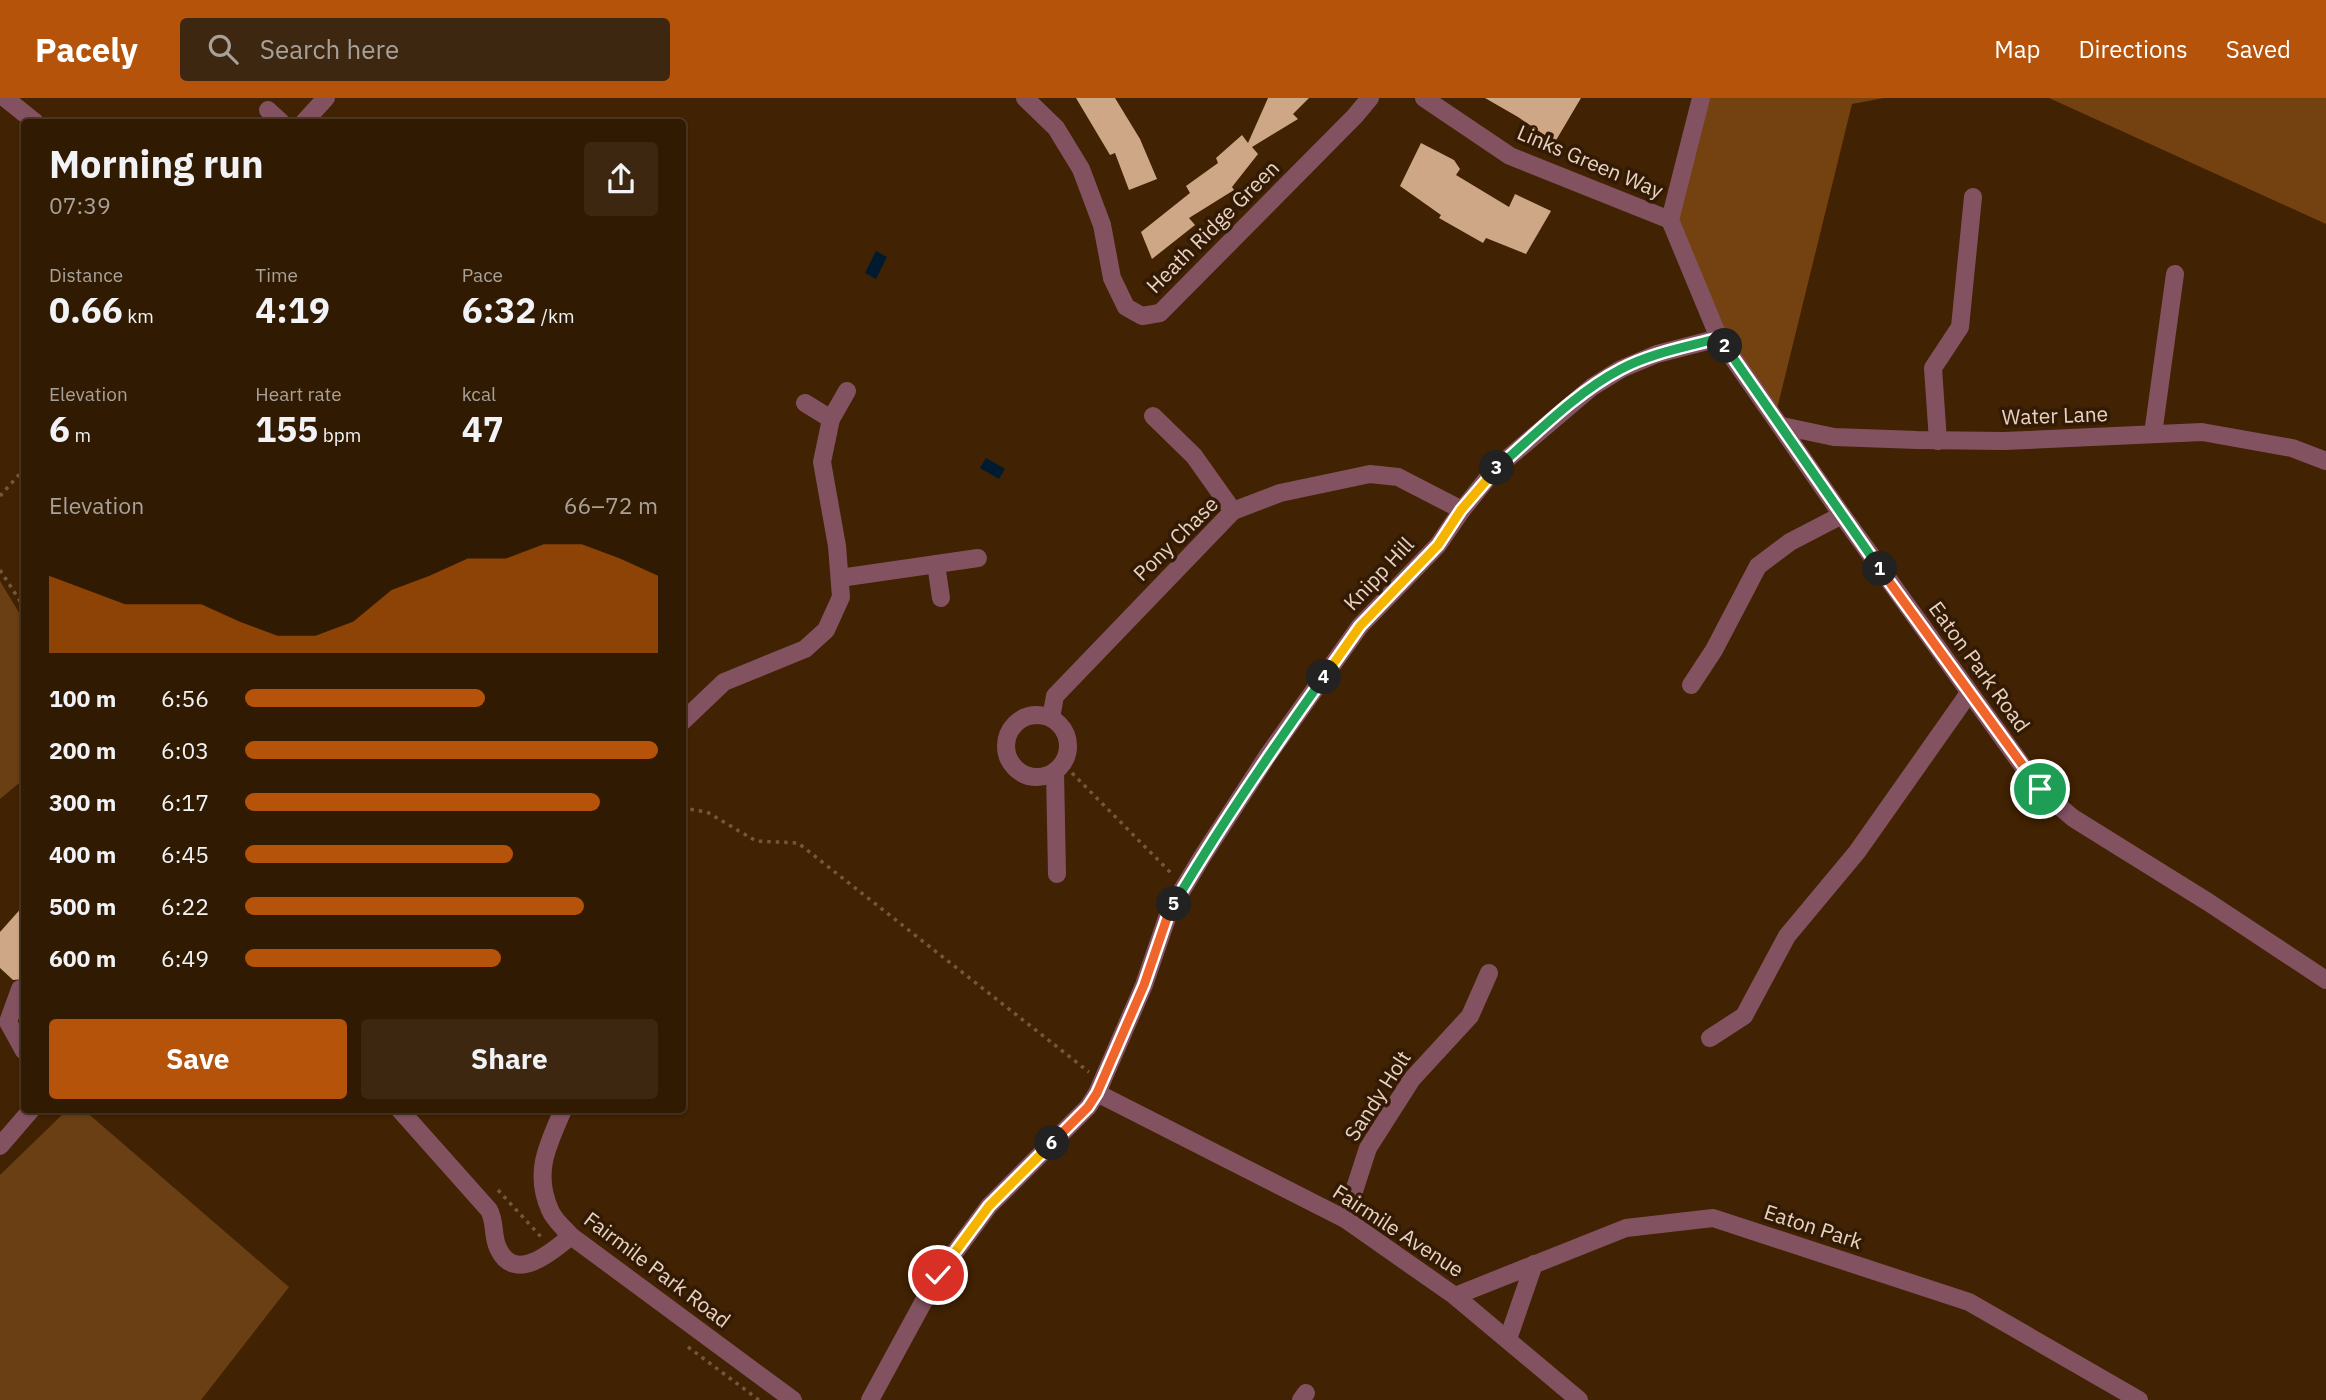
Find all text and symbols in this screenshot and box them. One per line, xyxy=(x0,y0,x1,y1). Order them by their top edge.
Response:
search box xyxy=(180,18,670,81)
text: Pacely xyxy=(35,28,138,71)
icon: search xyxy=(204,30,242,68)
text: Search here xyxy=(260,32,399,66)
text: Map xyxy=(1994,33,2040,65)
text: Directions xyxy=(2078,33,2188,65)
text: Saved xyxy=(2226,33,2291,65)
street label: Links Green Way xyxy=(1513,118,1668,205)
text: Morning run xyxy=(49,139,264,188)
button: share xyxy=(584,142,658,216)
street label: Heath Ridge Green xyxy=(1140,154,1285,299)
text: 07:39 xyxy=(49,190,111,220)
text: Distance xyxy=(49,263,123,287)
text: Time xyxy=(255,263,298,287)
text: Pace xyxy=(462,263,503,287)
text: 0.66 xyxy=(49,287,123,333)
text: 4:19 xyxy=(255,287,330,333)
text: 6:32 xyxy=(462,287,536,333)
text: km xyxy=(123,304,154,328)
text: /km xyxy=(536,304,575,328)
pin: 2 xyxy=(1708,328,1742,364)
text: 2 xyxy=(1719,333,1730,357)
text: Elevation xyxy=(49,382,128,406)
text: Heart rate xyxy=(255,382,342,406)
text: kcal xyxy=(462,382,496,406)
street label: Water Lane xyxy=(2001,399,2109,431)
text: 6 xyxy=(49,406,70,452)
text: 155 xyxy=(255,406,318,452)
text: 47 xyxy=(462,406,504,452)
text: m xyxy=(70,423,91,447)
text: bpm xyxy=(318,423,361,447)
pin: 3 xyxy=(1480,450,1514,486)
text: 3 xyxy=(1491,455,1502,479)
text: Elevation xyxy=(49,490,144,520)
text: 66–72 m xyxy=(564,490,658,520)
street label: Pony Chase xyxy=(1127,490,1224,587)
street label: Knipp Hill xyxy=(1337,530,1420,616)
pin: 1 xyxy=(1862,552,1898,587)
text: 1 xyxy=(1874,556,1885,580)
street label: Eaton Park Road xyxy=(1923,595,2037,737)
pin: 4 xyxy=(1306,660,1342,694)
text: 4 xyxy=(1318,664,1329,688)
text: 100 m xyxy=(49,683,116,713)
text: 6:56 xyxy=(161,683,209,713)
text: 200 m xyxy=(49,735,116,765)
text: 6:03 xyxy=(161,735,209,765)
pin xyxy=(2010,759,2070,819)
icon: arrive xyxy=(2021,770,2059,808)
text: 300 m xyxy=(49,787,116,817)
text: 6:17 xyxy=(161,787,209,817)
text: 400 m xyxy=(49,839,116,869)
text: 6:45 xyxy=(161,839,209,869)
pin: 5 xyxy=(1156,886,1192,922)
text: 500 m xyxy=(49,891,116,921)
text: 6:22 xyxy=(161,891,209,921)
text: 5 xyxy=(1168,891,1179,915)
text: 600 m xyxy=(49,943,116,973)
text: 6:49 xyxy=(161,943,209,973)
button: Save xyxy=(49,1019,347,1099)
button: Share xyxy=(361,1019,658,1099)
street label: Sandy Holt xyxy=(1337,1045,1417,1146)
pin: 6 xyxy=(1034,1126,1070,1160)
text: 6 xyxy=(1046,1130,1057,1154)
street label: Fairmile Avenue xyxy=(1328,1177,1469,1283)
street label: Eaton Park xyxy=(1761,1197,1866,1255)
street label: Fairmile Park Road xyxy=(579,1205,737,1334)
pin xyxy=(908,1245,968,1305)
icon: check xyxy=(919,1256,957,1294)

